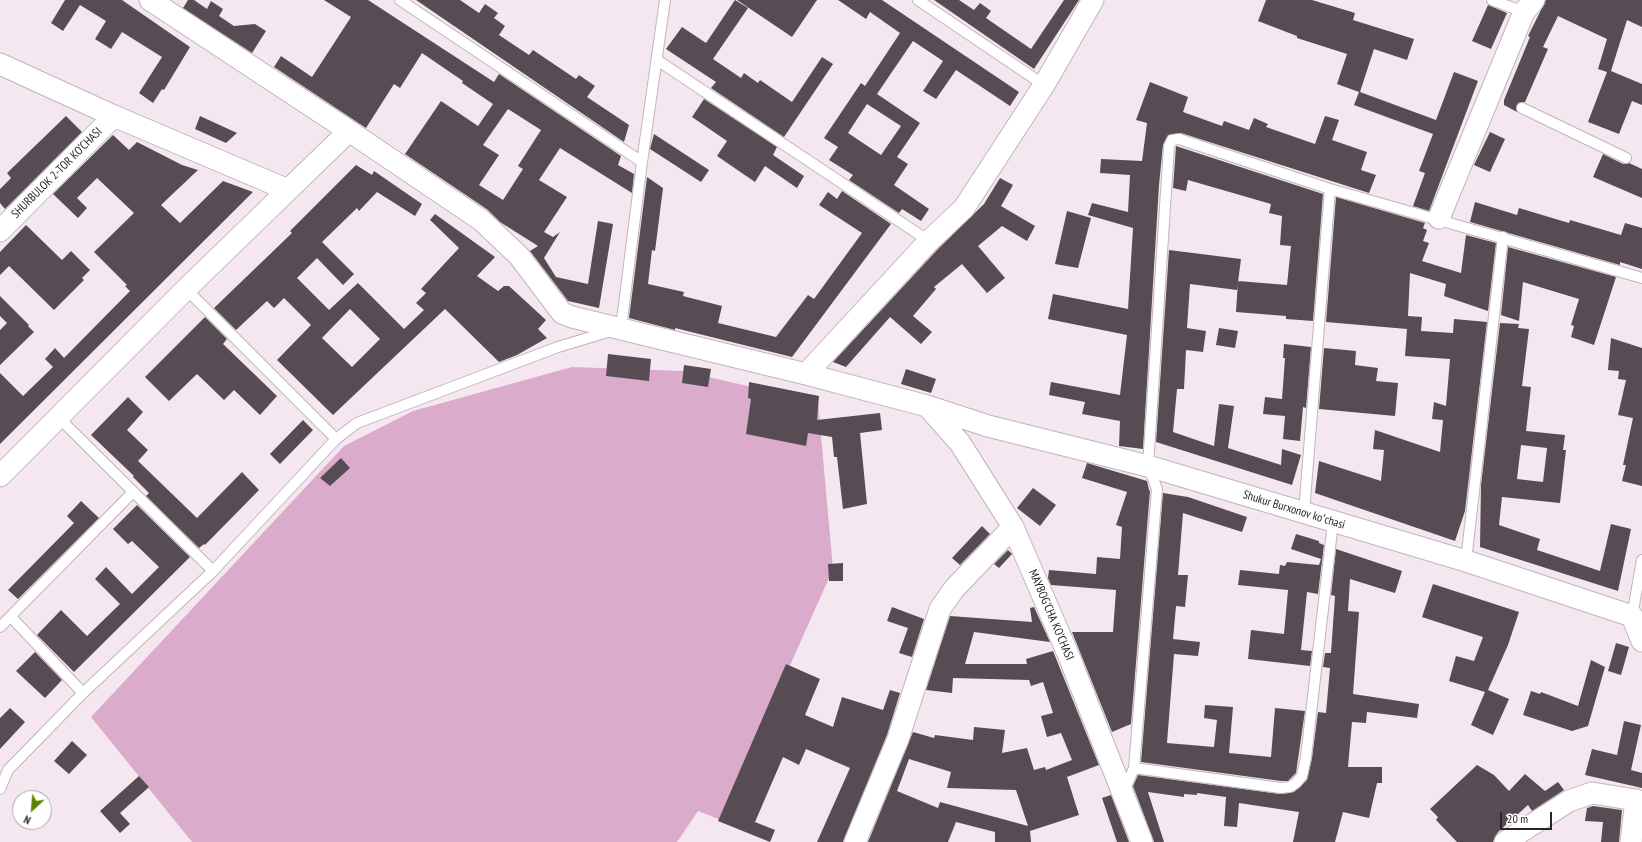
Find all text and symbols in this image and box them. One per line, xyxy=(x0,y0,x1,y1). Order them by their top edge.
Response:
street label: SHURBULOK 2-TOR KO‘CHASI xyxy=(9,125,105,221)
street label: Shukur Burxonov koʻchasi xyxy=(1241,488,1347,532)
street label: MAYBOG'CHA KO'CHASI xyxy=(1025,567,1077,663)
north arrow xyxy=(12,790,52,830)
scale bar xyxy=(1502,804,1554,830)
text: 20 m xyxy=(1507,811,1528,826)
text: N xyxy=(21,812,33,827)

